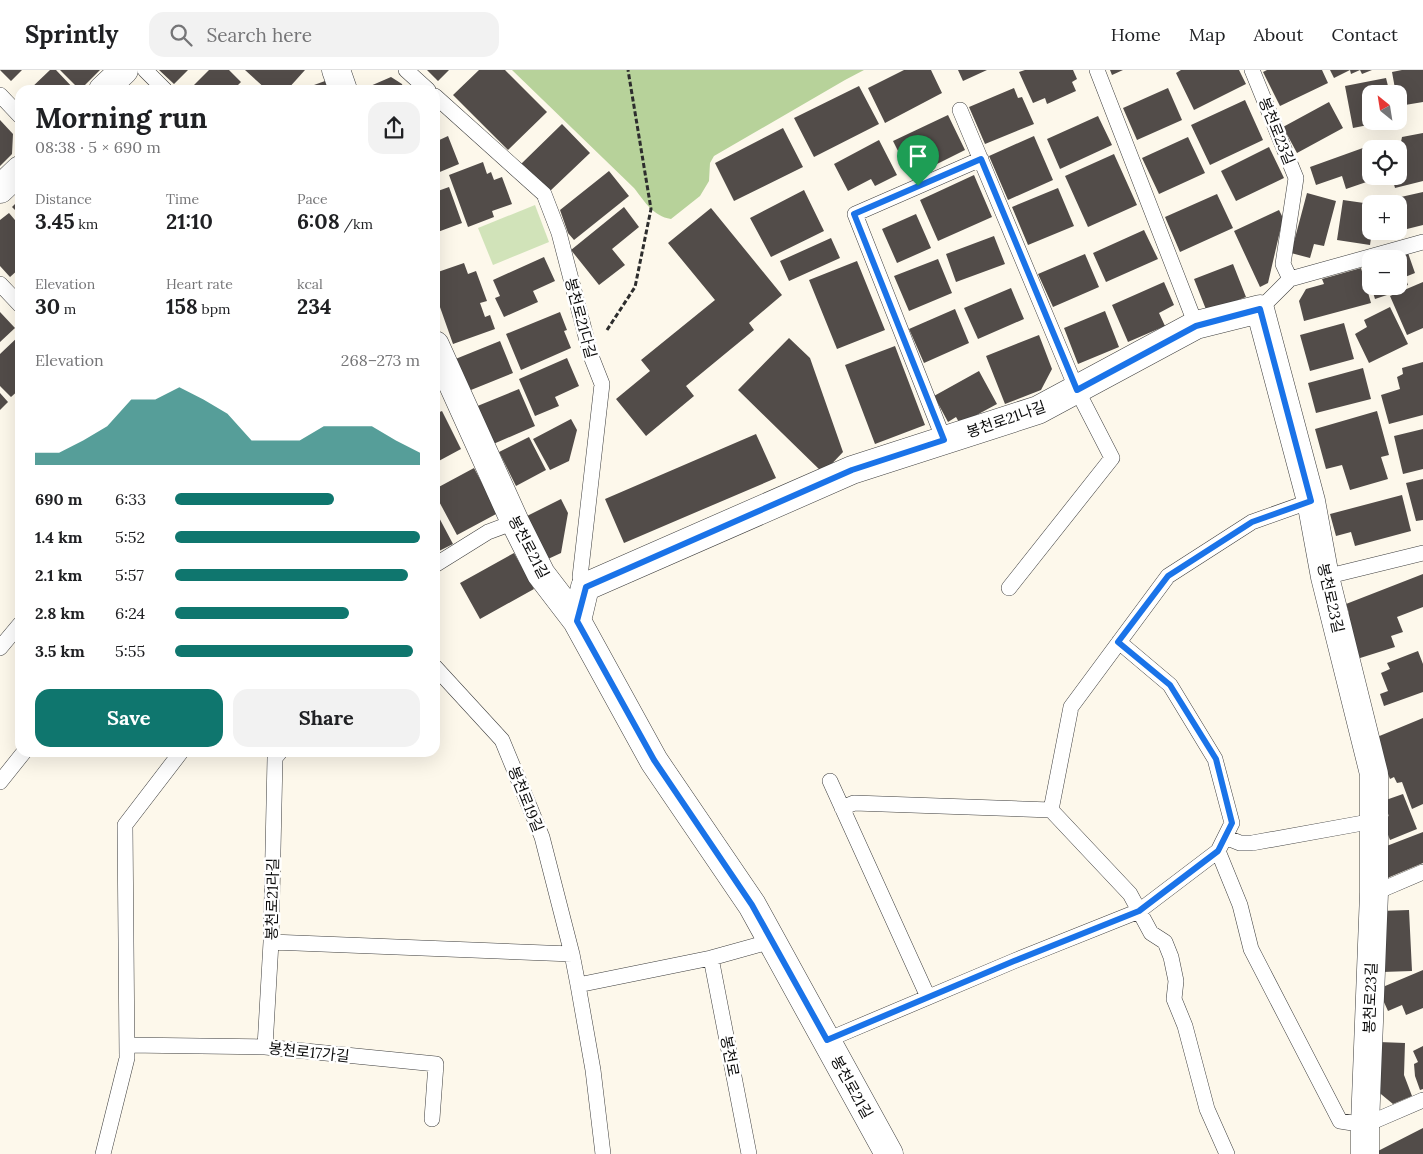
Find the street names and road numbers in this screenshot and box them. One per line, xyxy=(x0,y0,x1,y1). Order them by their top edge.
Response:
street label: 봉천로23길 xyxy=(1255,94,1299,168)
street label: 봉천로21다길 xyxy=(561,276,601,360)
street label: 봉천로21나길 xyxy=(964,397,1048,441)
street label: 봉천로21길 xyxy=(504,512,554,582)
street label: 봉천로23길 xyxy=(1314,561,1348,635)
street label: 봉천로19길 xyxy=(504,763,548,835)
street label: 봉천로21라길 xyxy=(262,858,282,940)
street label: 봉천로23길 xyxy=(1359,962,1381,1034)
street label: 봉천로 xyxy=(717,1034,743,1078)
street label: 봉천로17가길 xyxy=(268,1038,350,1066)
street label: 봉천로21길 xyxy=(827,1052,877,1122)

